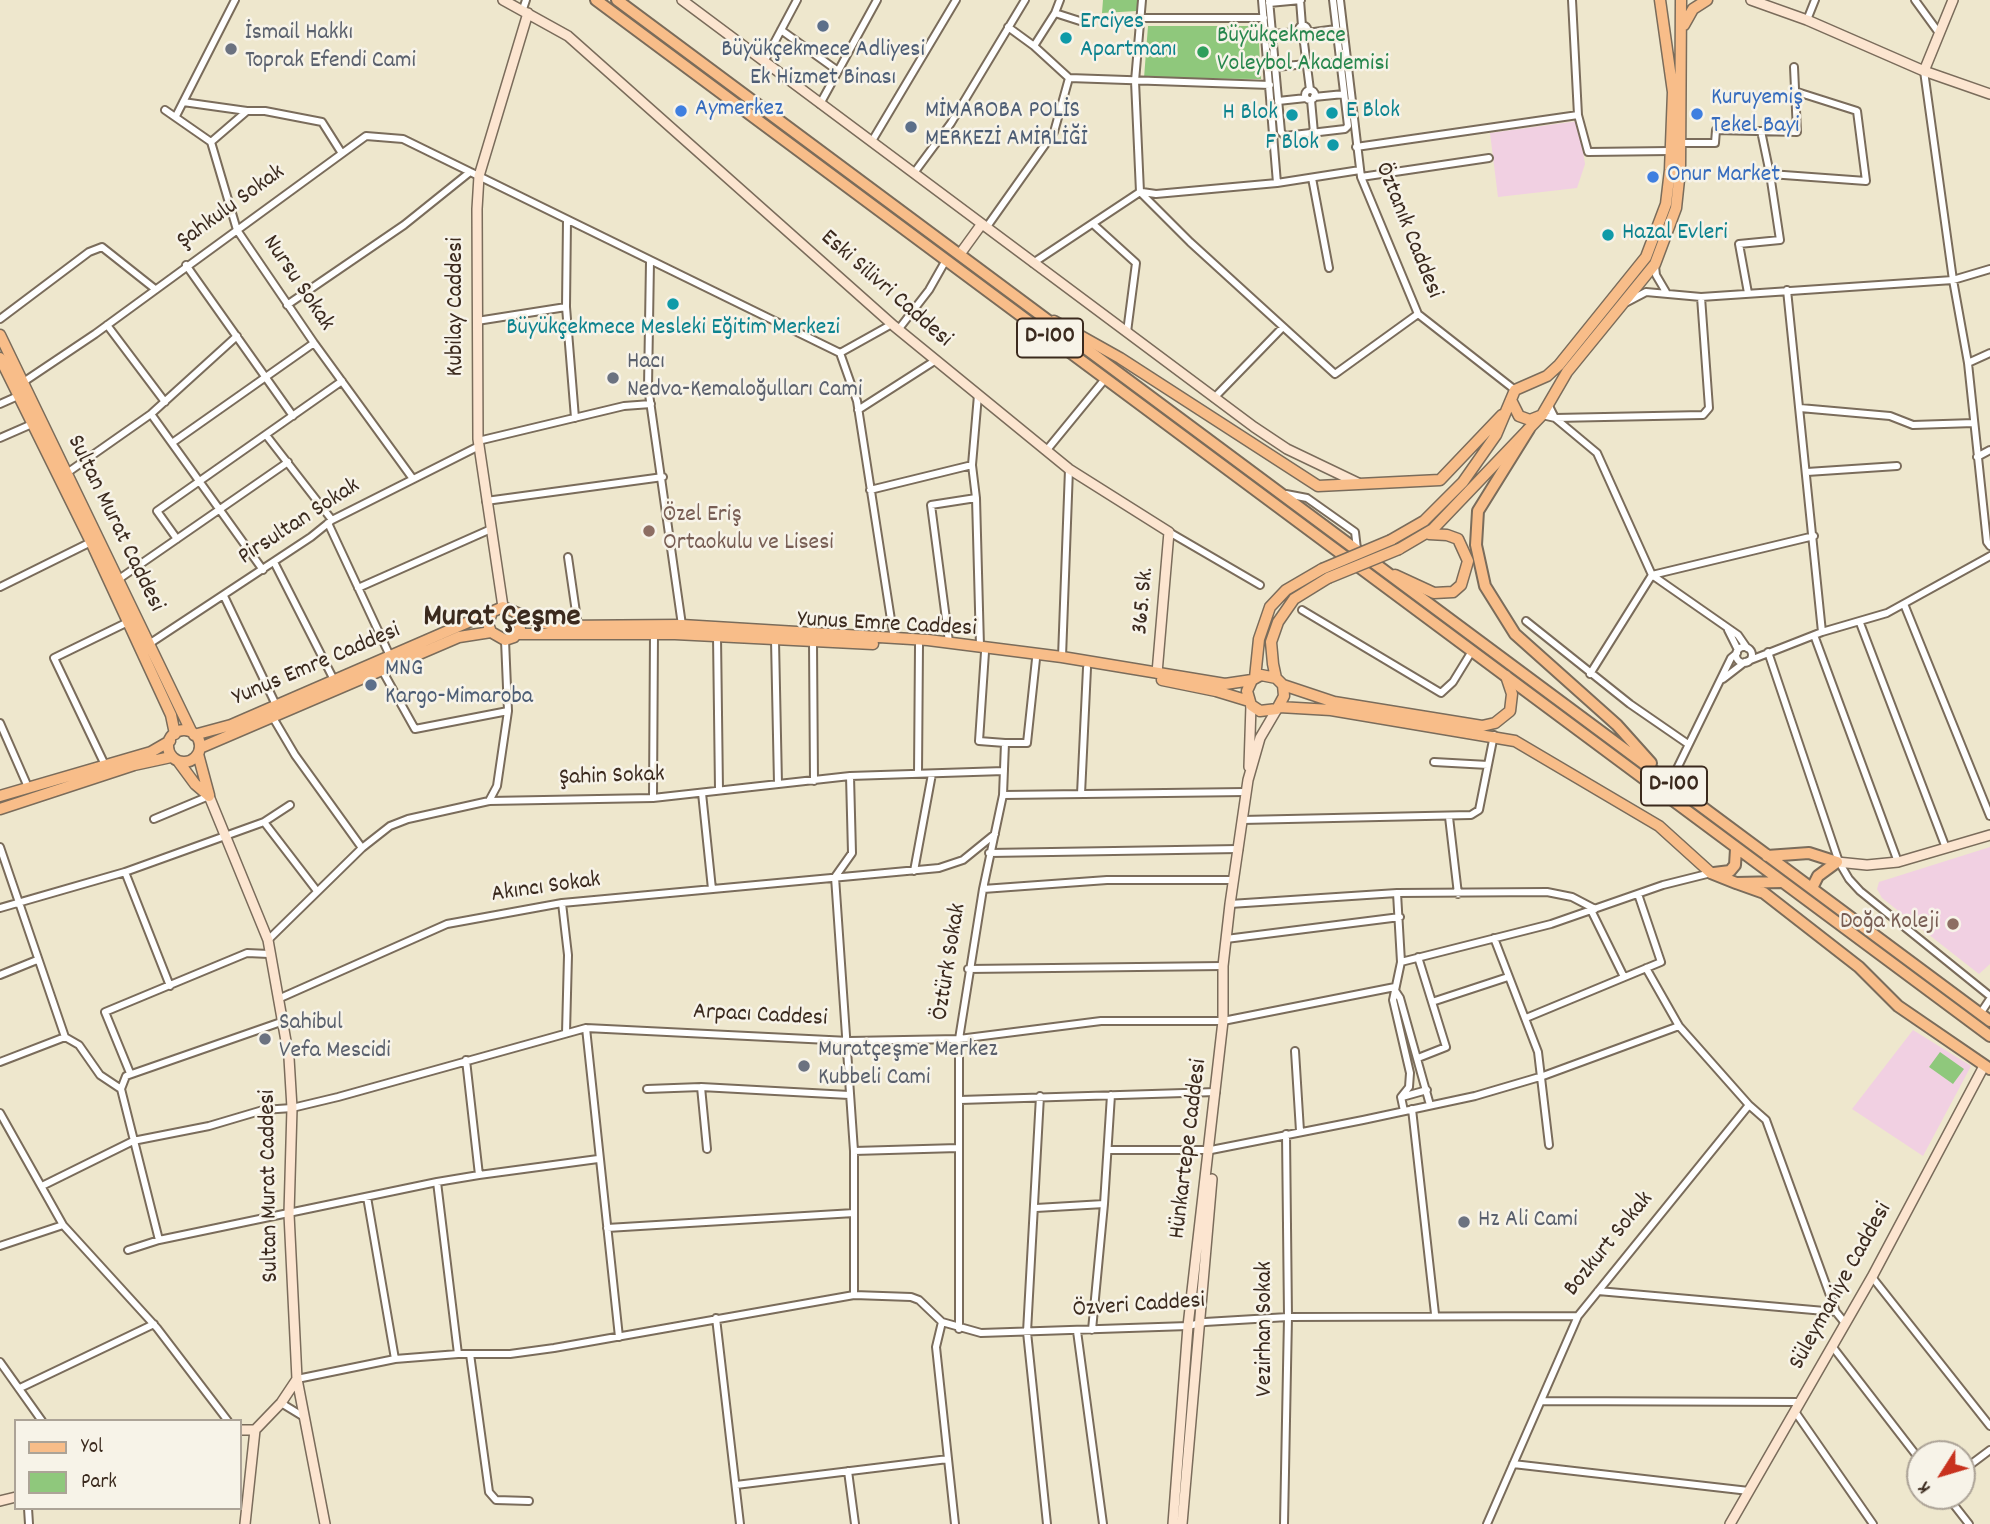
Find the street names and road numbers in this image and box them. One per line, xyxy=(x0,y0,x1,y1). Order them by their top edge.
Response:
street label: Şahkulu Sokak xyxy=(173,159,291,257)
street label: Öztanık Caddesi xyxy=(1367,159,1447,303)
street label: Eski Silivri Caddesi xyxy=(813,225,957,355)
street label: Nursu Sokak xyxy=(255,231,339,337)
street label: Kubilay Caddesi xyxy=(444,237,472,377)
road number: D-100 xyxy=(1017,318,1083,358)
street label: Sultan Murat Caddesi xyxy=(59,431,169,617)
street label: Pirsultan Sokak xyxy=(234,473,366,573)
street label: 365. Sk. xyxy=(1128,566,1162,636)
street label: Yunus Emre Caddesi xyxy=(797,607,977,645)
street label: Yunus Emre Caddesi xyxy=(229,618,405,714)
street label: Şahin Sokak xyxy=(559,762,665,794)
road number: D-100 xyxy=(1641,766,1707,806)
street label: Akıncı Sokak xyxy=(489,867,603,911)
street label: Öztürk Sokak xyxy=(928,902,974,1022)
street label: Arpacı Caddesi xyxy=(692,999,828,1035)
street label: Hünkartepe Caddesi xyxy=(1165,1057,1215,1241)
street label: Sultan Murat Caddesi xyxy=(255,1089,287,1283)
street label: Bozkurt Sokak xyxy=(1559,1187,1661,1303)
street label: Süleymaniye Caddesi xyxy=(1784,1198,1900,1376)
street label: Vezirhan Sokak xyxy=(1253,1261,1281,1397)
street label: Özveri Caddesi xyxy=(1072,1288,1206,1326)

